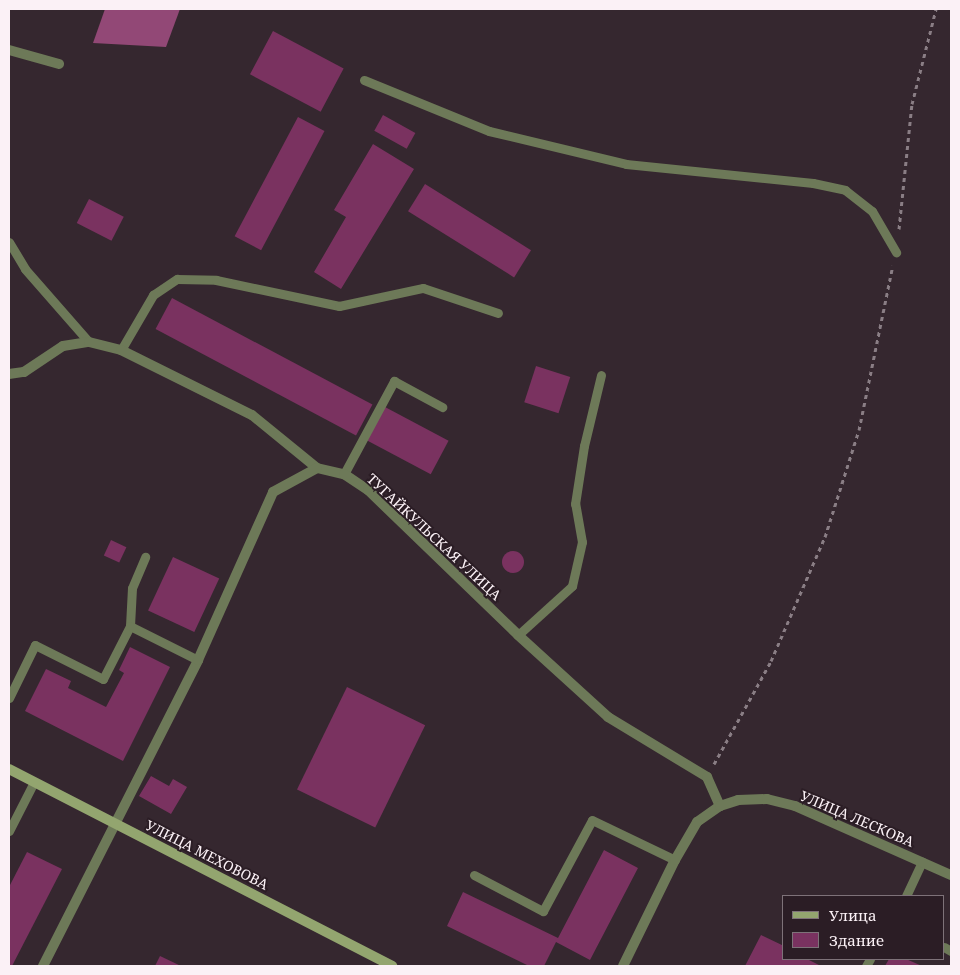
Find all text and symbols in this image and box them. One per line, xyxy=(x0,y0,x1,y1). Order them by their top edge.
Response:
street label: ТУГАЙКУЛЬСКАЯ УЛИЦА xyxy=(363,470,505,604)
street label: УЛИЦА ЛЕСКОВА xyxy=(798,787,916,851)
street label: УЛИЦА МЕХОВОВА xyxy=(143,817,271,893)
legend xyxy=(782,895,945,960)
text: Улица xyxy=(829,905,877,925)
text: Здание xyxy=(829,930,884,950)

